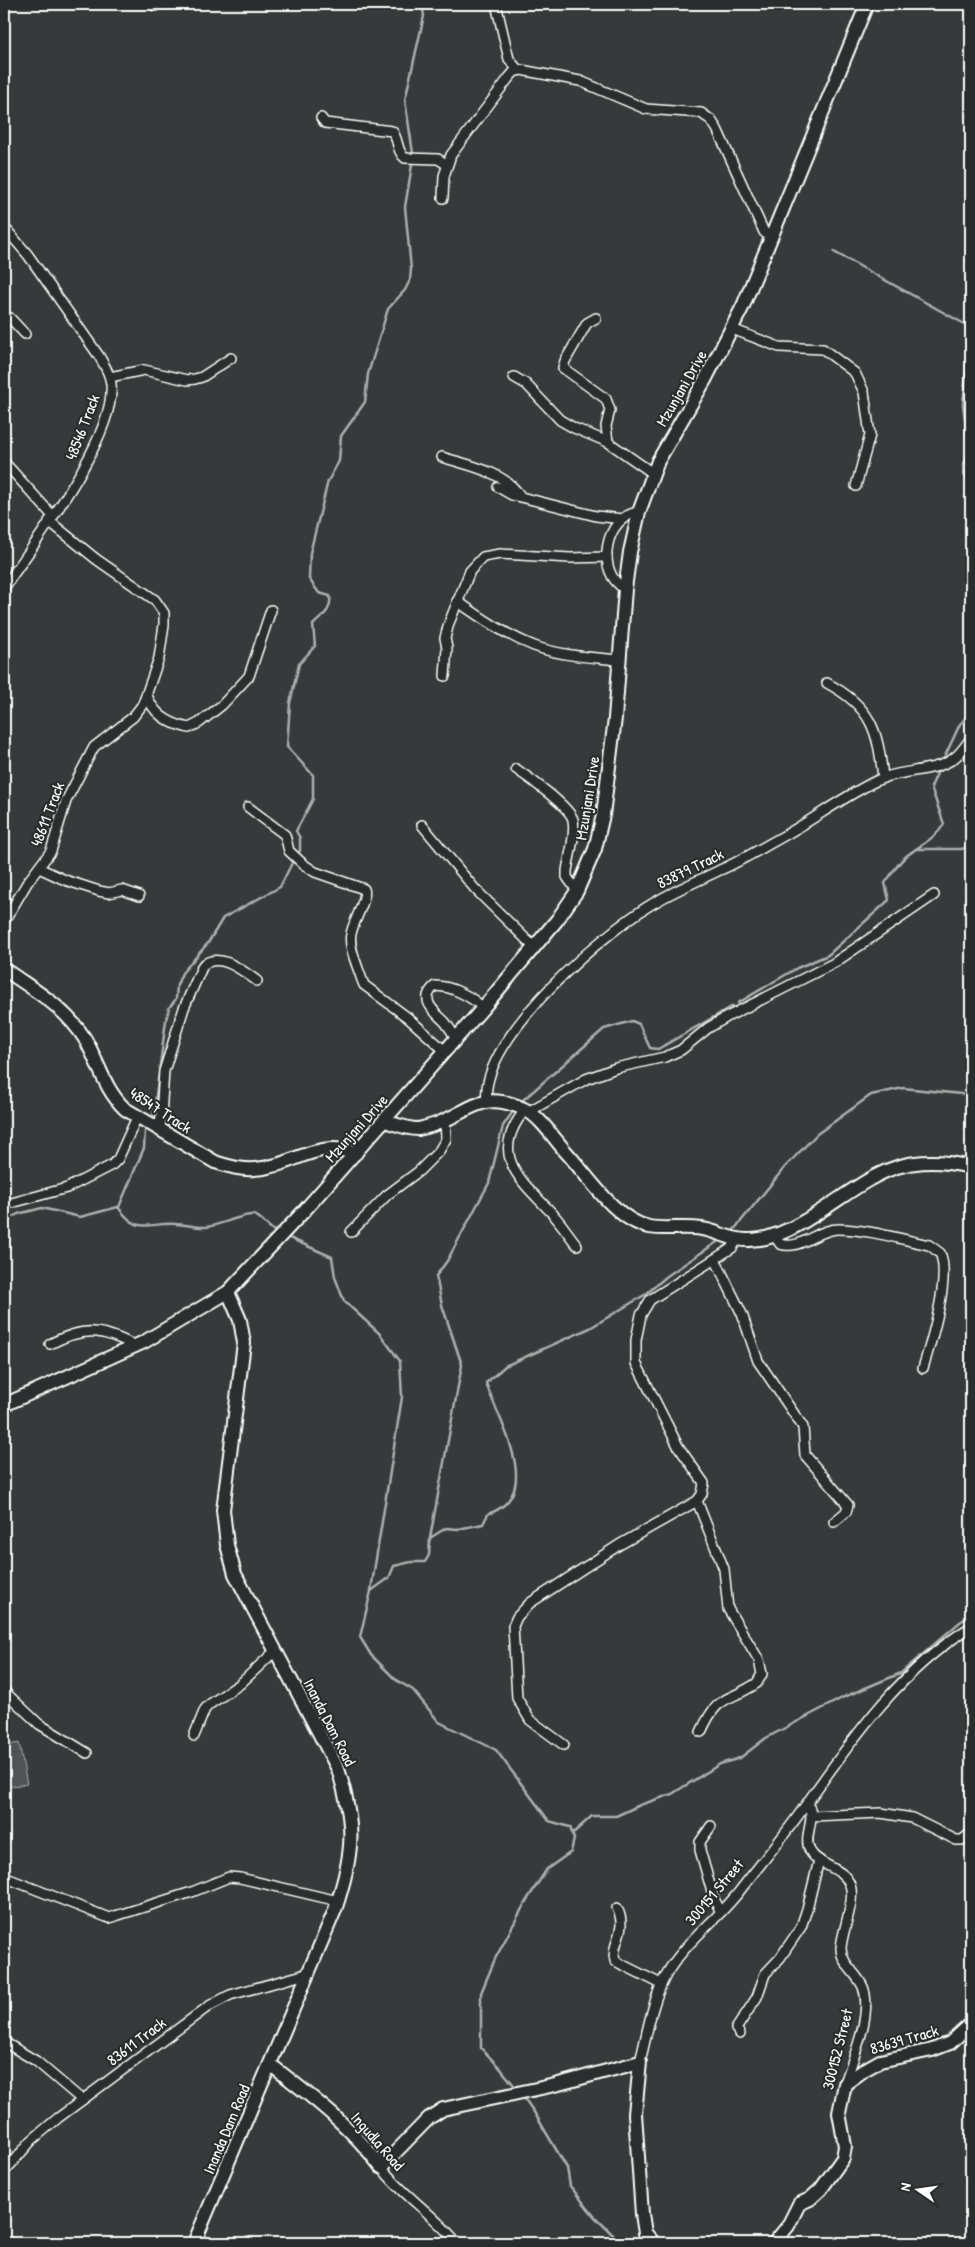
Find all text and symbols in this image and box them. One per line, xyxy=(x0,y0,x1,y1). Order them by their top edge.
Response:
street label: Mzunjani Drive xyxy=(650,345,712,430)
street label: 48546 Track xyxy=(59,391,105,463)
street label: Mzunjani Drive xyxy=(570,754,605,842)
street label: 48611 Track xyxy=(25,778,69,849)
street label: 83879 Track xyxy=(653,842,727,894)
street label: 48547 Track xyxy=(126,1082,197,1138)
street label: Mzunjani Drive xyxy=(320,1089,393,1167)
street label: Inanda Dam Road xyxy=(299,1675,361,1769)
street label: 300151 Street xyxy=(680,1854,749,1930)
street label: 300152 Street xyxy=(816,2006,858,2092)
street label: 83611 Track xyxy=(102,2011,170,2070)
street label: 83639 Track xyxy=(867,2019,941,2059)
street label: Inanda Dam Road xyxy=(197,2081,255,2177)
street label: Ingudla Road xyxy=(346,2107,410,2175)
north arrow xyxy=(892,2164,942,2214)
text: N xyxy=(895,2181,915,2193)

